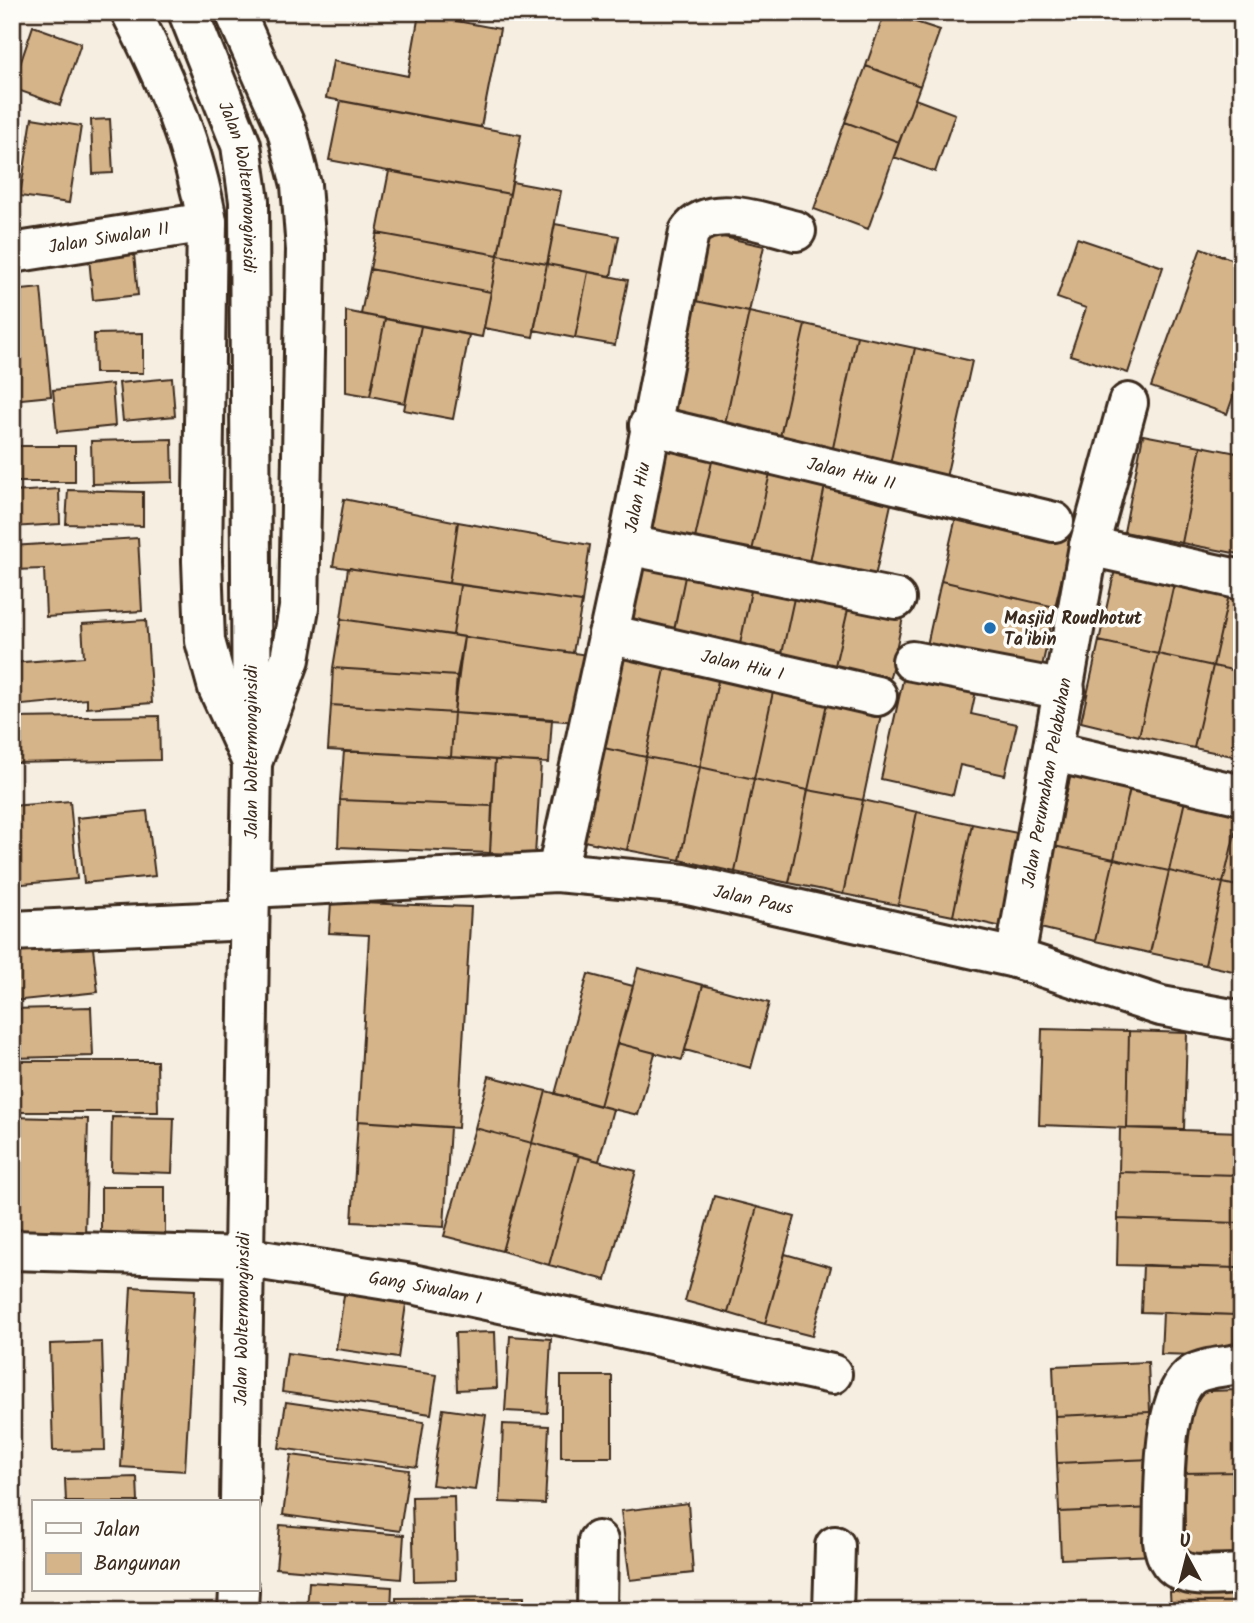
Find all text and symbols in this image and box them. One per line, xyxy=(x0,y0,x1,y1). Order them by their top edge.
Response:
street label: Jalan Woltermonginsidi xyxy=(209,97,263,273)
street label: Jalan Siwalan II xyxy=(47,215,172,263)
street label: Jalan Hiu II xyxy=(804,450,898,499)
street label: Jalan Hiu xyxy=(618,460,660,536)
place label: Masjid Roudhotut Ta'ibin xyxy=(1004,605,1143,655)
marker: Masjid Roudhotut Ta'ibin xyxy=(982,620,998,636)
street label: Jalan Hiu I xyxy=(698,643,787,690)
street label: Jalan Woltermonginsidi xyxy=(238,664,267,839)
street label: Jalan Perumahan Pelabuhan xyxy=(1015,675,1081,891)
street label: Jalan Paus xyxy=(710,878,796,924)
street label: Jalan Woltermonginsidi xyxy=(227,1231,260,1406)
street label: Gang Siwalan I xyxy=(366,1264,484,1315)
legend xyxy=(32,1500,259,1592)
text: Jalan xyxy=(94,1514,140,1547)
north arrow xyxy=(1152,1522,1222,1592)
text: U xyxy=(1178,1526,1193,1558)
text: Bangunan xyxy=(94,1548,181,1581)

